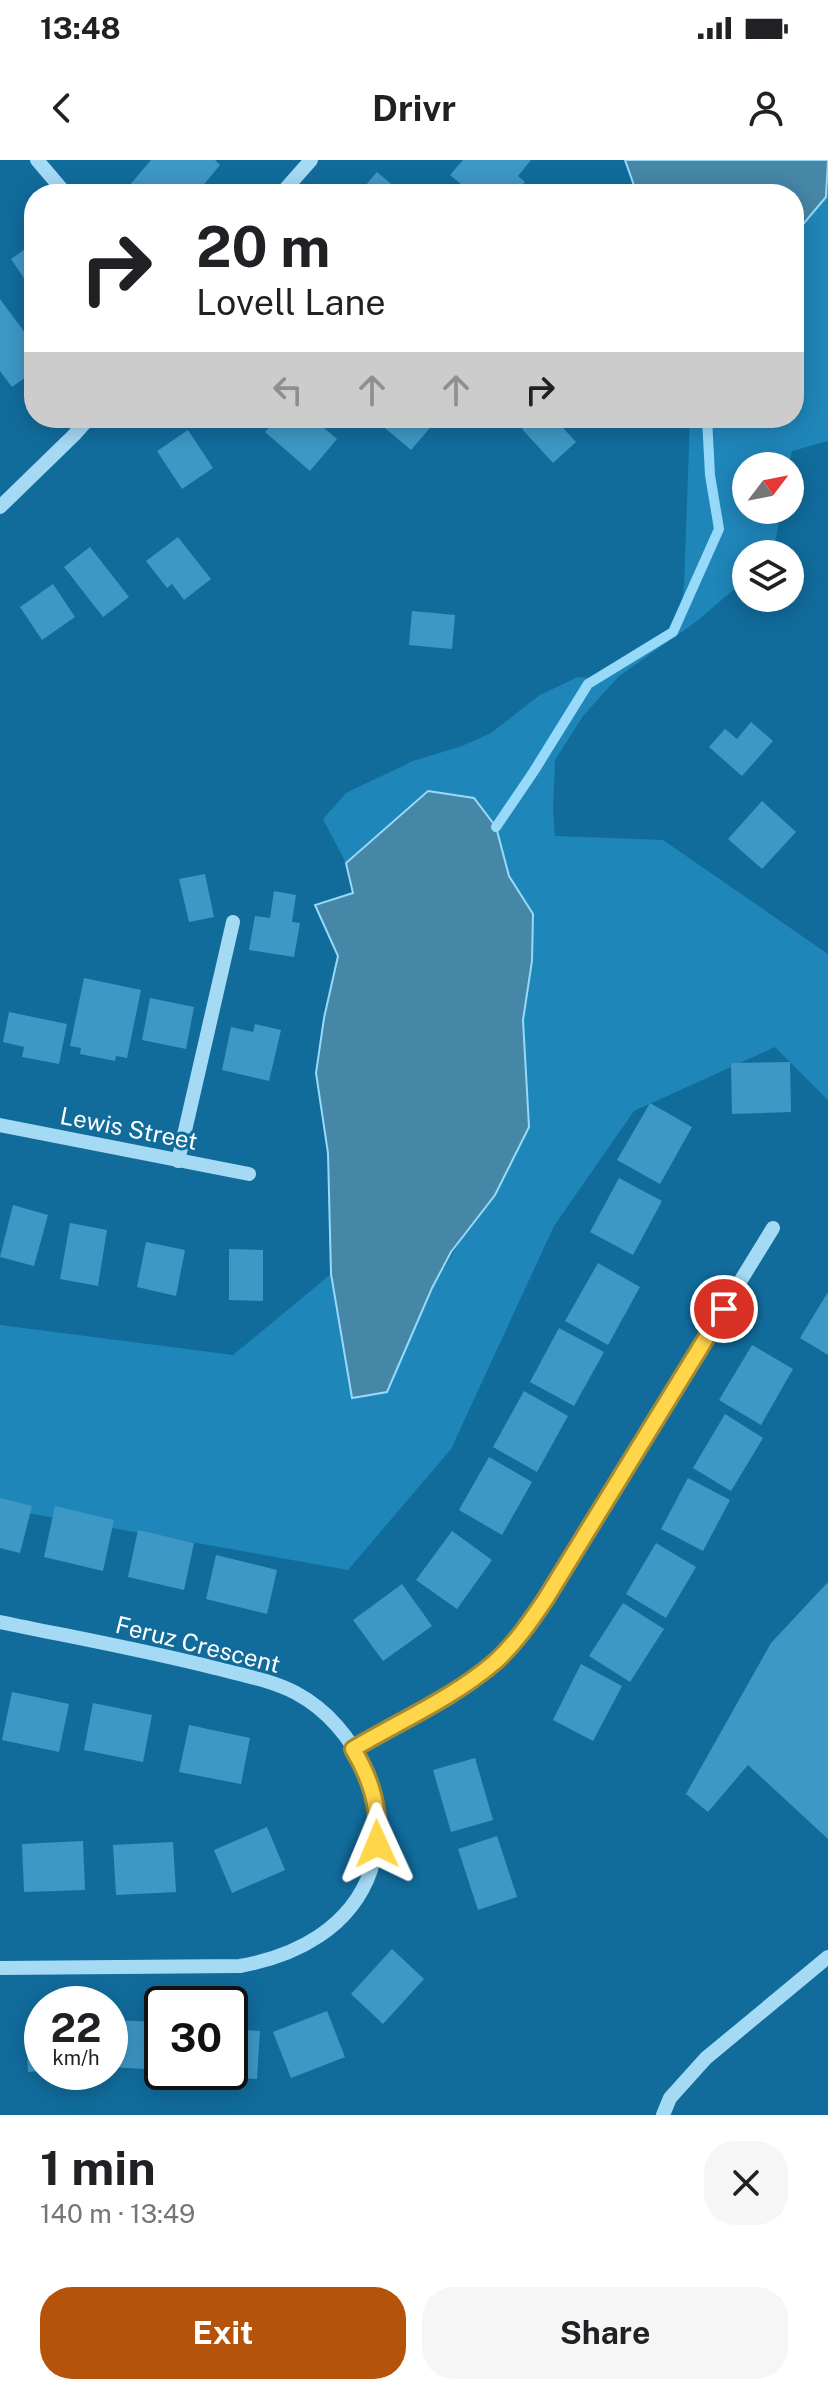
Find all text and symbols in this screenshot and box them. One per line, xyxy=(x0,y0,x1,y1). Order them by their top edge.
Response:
text: 13:48 xyxy=(40,10,121,46)
icon: back xyxy=(40,86,84,130)
icon: person xyxy=(744,86,788,130)
text: Drivr xyxy=(372,87,456,129)
text: 20 m xyxy=(196,214,330,280)
icon: right xyxy=(64,216,168,320)
text: Lovell Lane xyxy=(196,281,386,323)
icon: left xyxy=(266,368,310,412)
icon: ahead xyxy=(350,368,394,412)
icon: ahead xyxy=(434,368,478,412)
icon: right xyxy=(518,368,562,412)
north arrow xyxy=(732,452,804,524)
map controls xyxy=(732,452,804,612)
button: layers xyxy=(732,540,804,612)
street label: Lewis Street xyxy=(58,1101,200,1155)
pin xyxy=(690,1275,758,1343)
icon: arrive xyxy=(702,1287,746,1331)
street label: Feruz Crescent xyxy=(113,1610,283,1678)
position arrow xyxy=(335,1802,419,1886)
speed limit sign: 30 xyxy=(144,1986,248,2090)
text: 22 xyxy=(51,2004,101,2051)
text: km/h xyxy=(52,2046,100,2070)
text: 1 min xyxy=(40,2139,156,2196)
button: close xyxy=(704,2141,788,2225)
text: 140 m · 13:49 xyxy=(40,2198,195,2229)
button: Exit xyxy=(40,2287,406,2379)
button: Share xyxy=(422,2287,788,2379)

